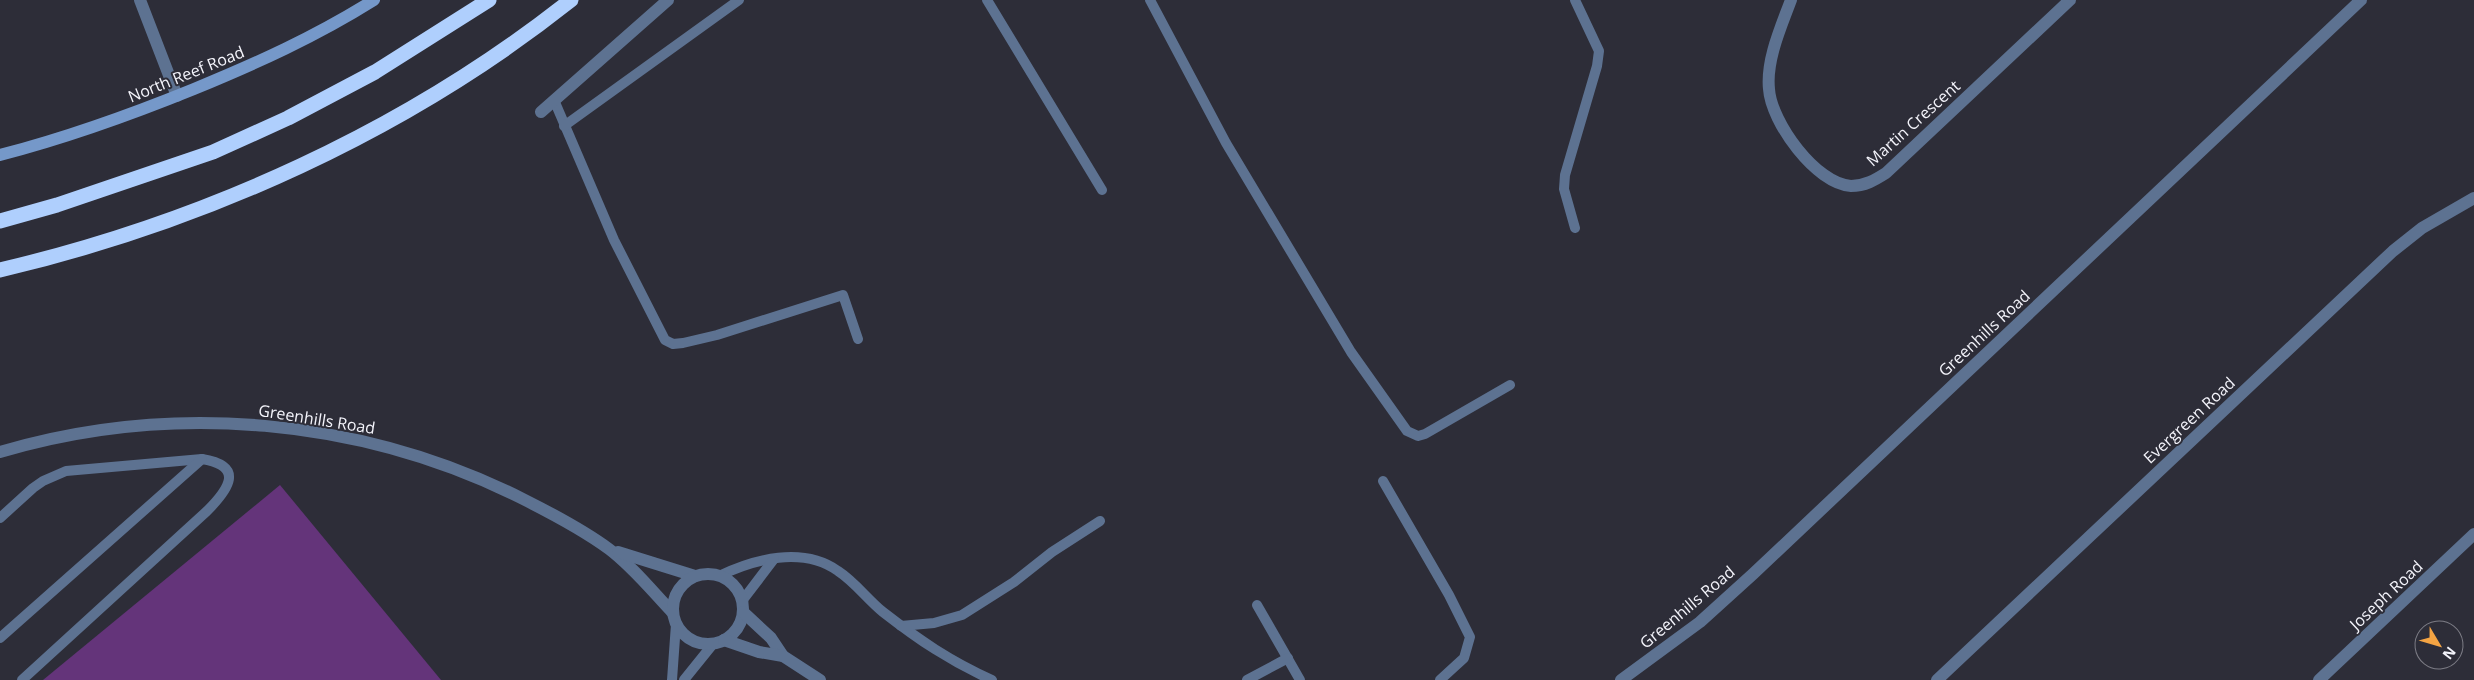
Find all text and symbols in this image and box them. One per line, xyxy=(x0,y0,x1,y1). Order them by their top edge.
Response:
street label: North Reef Road xyxy=(125,41,247,107)
street label: Martin Crescent xyxy=(1861,75,1965,171)
street label: Greenhills Road xyxy=(1933,285,2035,381)
street label: Evergreen Road xyxy=(2138,372,2240,468)
street label: Greenhills Road xyxy=(257,399,377,439)
street label: Joseph Road xyxy=(2343,555,2427,636)
street label: Greenhills Road xyxy=(1635,561,1739,653)
north arrow xyxy=(2414,620,2464,670)
text: N xyxy=(2439,643,2461,664)

